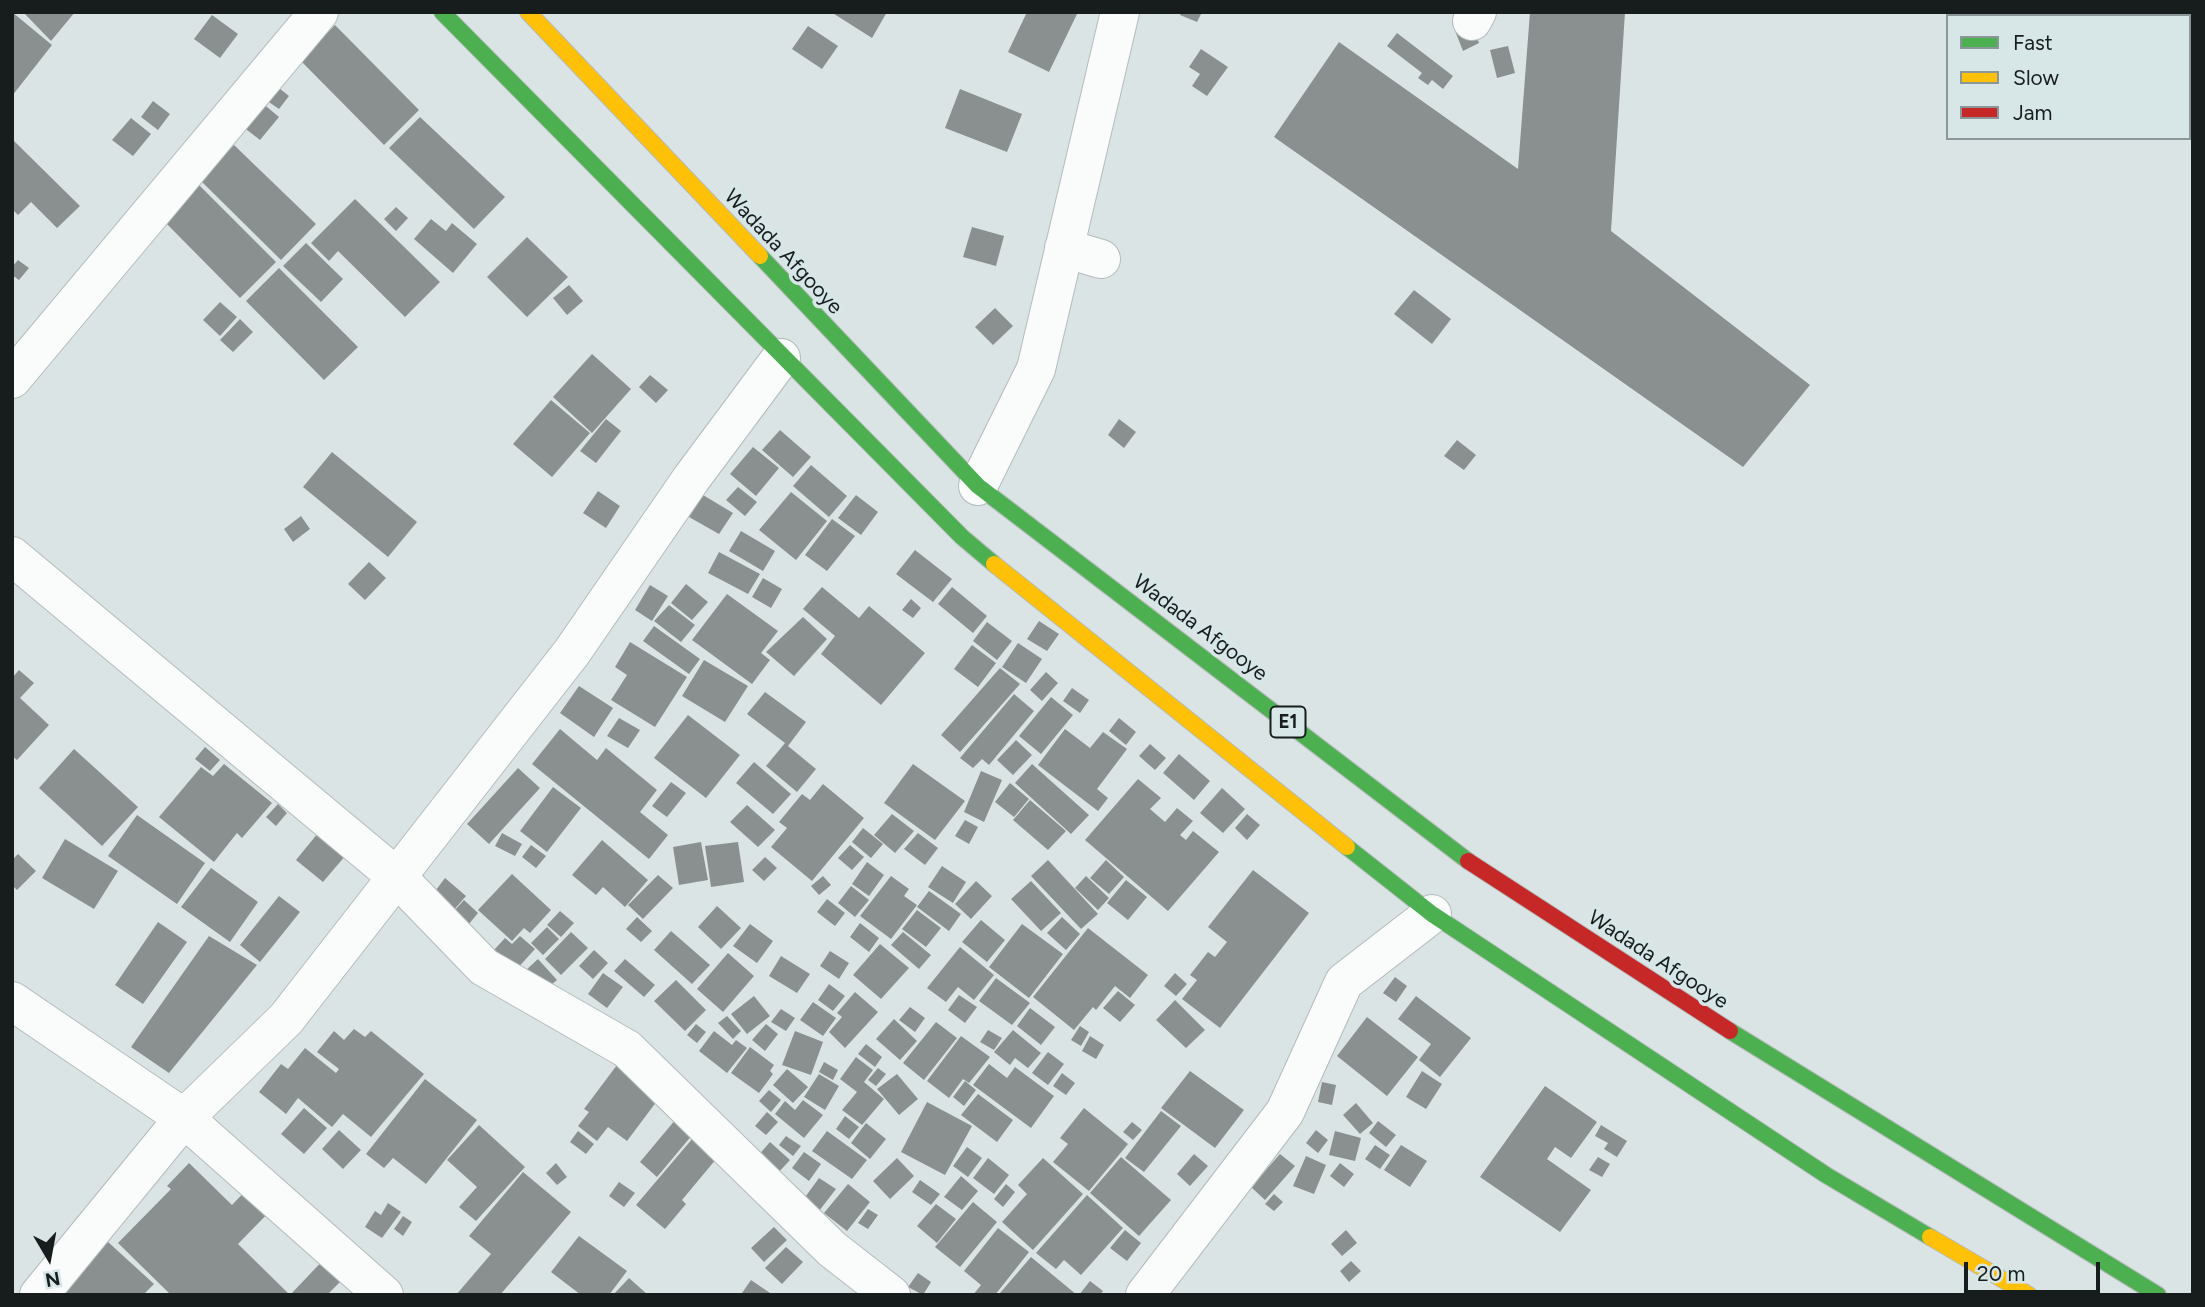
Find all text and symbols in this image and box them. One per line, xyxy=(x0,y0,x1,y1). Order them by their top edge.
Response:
legend xyxy=(1946,14,2191,140)
text: Fast xyxy=(2013,30,2053,55)
text: Slow xyxy=(2013,65,2059,90)
text: Jam xyxy=(2013,100,2052,125)
street label: Wadada Afgooye xyxy=(719,184,847,320)
street label: Wadada Afgooye xyxy=(1128,569,1272,687)
road number: E1 xyxy=(1270,706,1306,737)
street label: Wadada Afgooye xyxy=(1583,905,1733,1015)
north arrow xyxy=(14,1223,84,1293)
scale bar xyxy=(1967,1248,2104,1292)
text: 20 m xyxy=(1977,1261,2025,1286)
text: N xyxy=(44,1267,62,1292)

